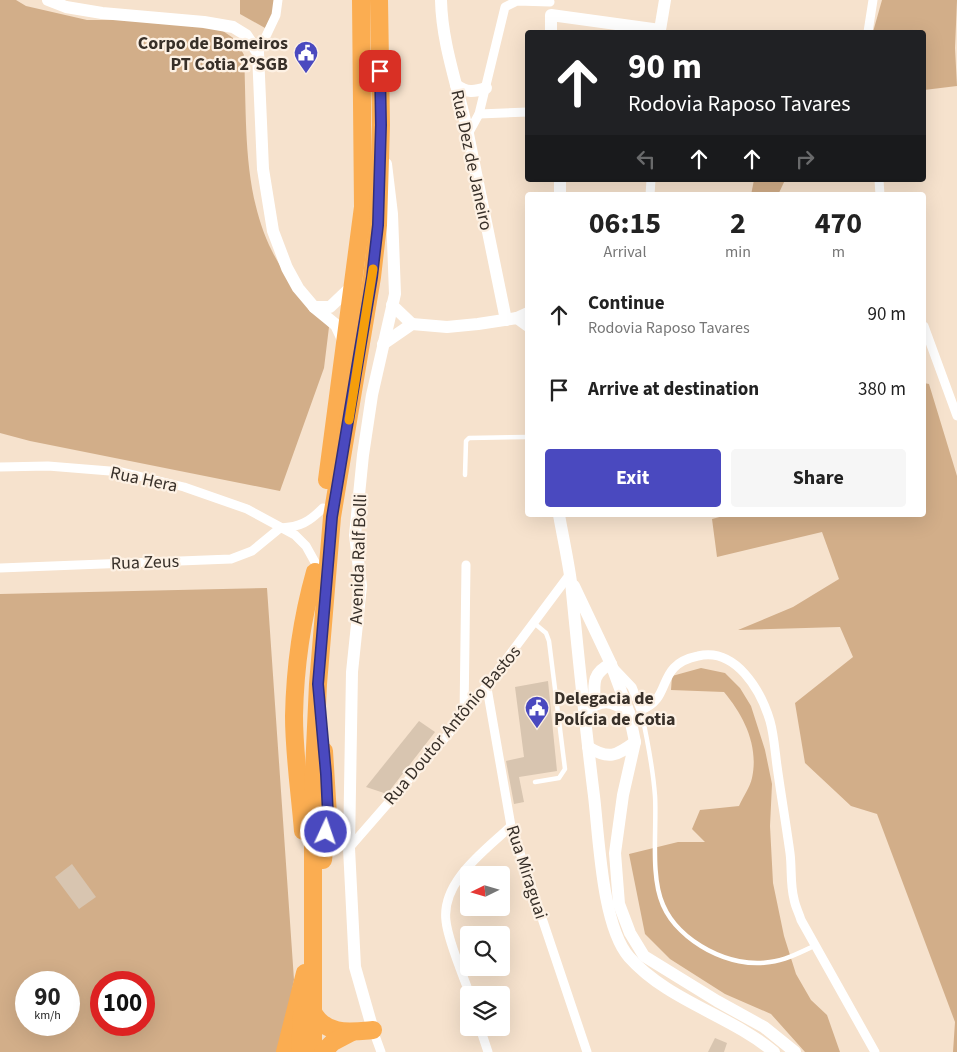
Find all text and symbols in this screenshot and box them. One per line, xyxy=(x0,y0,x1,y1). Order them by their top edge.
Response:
place label: Corpo de Bomeiros PT Cotia 2ºSGB xyxy=(138,31,288,77)
public building icon: Corpo de Bomeiros PT Cotia 2ºSGB xyxy=(293,40,319,74)
text: 90 m xyxy=(628,42,702,92)
pin xyxy=(359,50,401,92)
icon: ahead xyxy=(545,50,610,115)
icon: arrive xyxy=(366,57,394,85)
street label: Rua Dez de Janeiro xyxy=(444,87,499,233)
text: Rodovia Raposo Tavares xyxy=(628,88,850,120)
icon: left xyxy=(632,145,660,173)
icon: ahead xyxy=(685,145,713,173)
icon: ahead xyxy=(738,145,766,173)
icon: right xyxy=(791,145,819,173)
text: 06:15 xyxy=(589,202,661,245)
text: 2 xyxy=(730,202,746,245)
text: 470 xyxy=(815,202,862,245)
text: Arrival xyxy=(603,241,646,263)
text: min xyxy=(725,241,751,263)
text: m xyxy=(832,241,845,263)
text: Continue xyxy=(588,290,665,317)
icon: ahead xyxy=(545,301,573,329)
text: 90 m xyxy=(868,301,906,328)
text: Rodovia Raposo Tavares xyxy=(588,317,750,339)
icon: arrive xyxy=(545,376,573,404)
text: Arrive at destination xyxy=(588,376,759,403)
text: 380 m xyxy=(858,376,906,403)
button: Exit xyxy=(545,449,721,507)
button: Share xyxy=(731,449,906,507)
street label: Rua Hera xyxy=(108,460,180,499)
street label: Avenida Ralf Bolli xyxy=(344,493,373,625)
street label: Rua Zeus xyxy=(110,549,180,576)
street label: Rua Doutor Antônio Bastos xyxy=(378,640,527,811)
place label: Delegacia de Polícia de Cotia xyxy=(554,686,676,732)
public building icon: Delegacia de Polícia de Cotia xyxy=(524,695,550,729)
position arrow xyxy=(299,805,351,857)
street label: Rua Miraguai xyxy=(500,822,553,922)
north arrow xyxy=(460,866,510,916)
map controls xyxy=(460,866,510,1036)
button: search xyxy=(460,926,510,976)
speed limit sign: 100 xyxy=(90,971,155,1036)
text: 90 xyxy=(34,979,61,1015)
button: layers xyxy=(460,986,510,1036)
text: km/h xyxy=(34,1007,61,1024)

